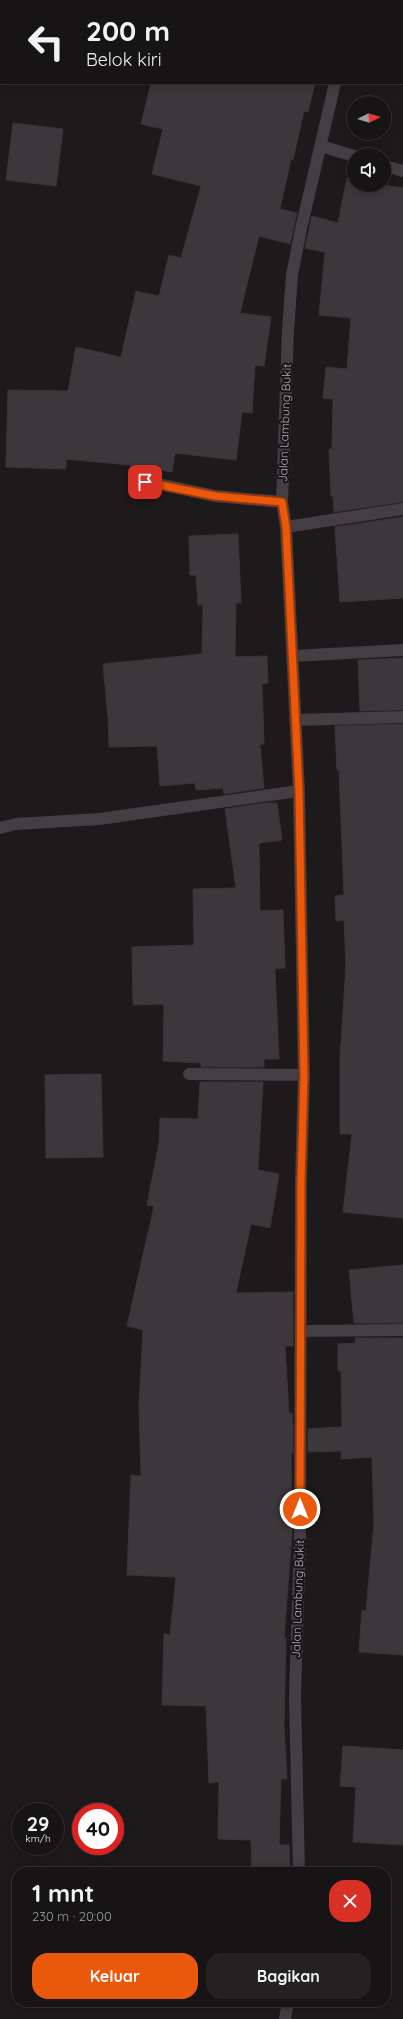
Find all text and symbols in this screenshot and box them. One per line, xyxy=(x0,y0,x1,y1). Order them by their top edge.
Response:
text: 200 m xyxy=(86,13,170,48)
icon: left xyxy=(20,16,72,68)
text: Belok kiri xyxy=(86,48,162,71)
north arrow xyxy=(347,96,391,140)
map controls xyxy=(347,96,391,192)
button: sound xyxy=(347,148,391,192)
street label: Jalan Lambung Bukit xyxy=(275,364,294,482)
pin xyxy=(128,465,162,499)
icon: arrive xyxy=(134,471,156,493)
position arrow xyxy=(279,1488,321,1530)
street label: Jalan Lambung Bukit xyxy=(288,1540,307,1658)
speed limit sign: 40 xyxy=(72,1803,124,1855)
text: 29 xyxy=(27,1811,49,1836)
text: km/h xyxy=(25,1832,51,1845)
text: 1 mnt xyxy=(32,1878,94,1908)
button: close xyxy=(329,1880,371,1922)
text: 230 m · 20:00 xyxy=(32,1908,112,1924)
button: Keluar xyxy=(32,1953,198,1999)
button: Bagikan xyxy=(206,1953,371,1999)

